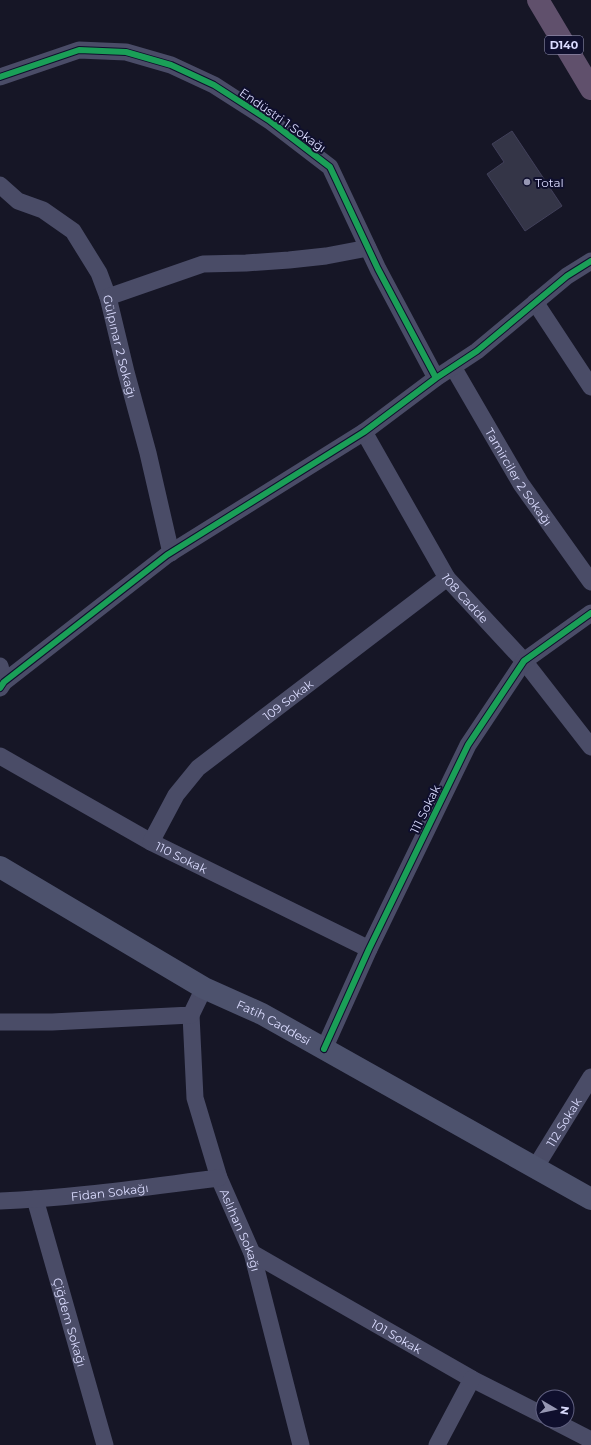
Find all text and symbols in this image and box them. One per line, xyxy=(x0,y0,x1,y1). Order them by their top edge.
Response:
road number: D140 xyxy=(545,36,583,54)
street label: Endüstri 1 Sokağı xyxy=(237,85,329,155)
place label: Total xyxy=(535,175,564,190)
marker: Total xyxy=(522,177,532,187)
street label: Gülpınar 2 Sokağı xyxy=(100,293,140,399)
street label: Tamirciler 2 Sokağı xyxy=(482,425,556,528)
street label: 108 Cadde xyxy=(438,571,492,626)
street label: 109 Sokak xyxy=(260,675,316,723)
street label: 111 Sokak xyxy=(407,781,444,836)
street label: 110 Sokak xyxy=(153,838,211,877)
street label: Fatih Caddesi xyxy=(235,996,314,1048)
street label: 112 Sokak xyxy=(543,1094,585,1149)
street label: Fidan Sokağı xyxy=(70,1180,149,1203)
street label: Aslıhan Sokağı xyxy=(217,1186,264,1273)
street label: Çiğdem Sokağı xyxy=(50,1276,90,1368)
street label: 101 Sokak xyxy=(369,1316,426,1357)
north arrow xyxy=(535,1389,575,1429)
text: N xyxy=(557,1405,572,1416)

